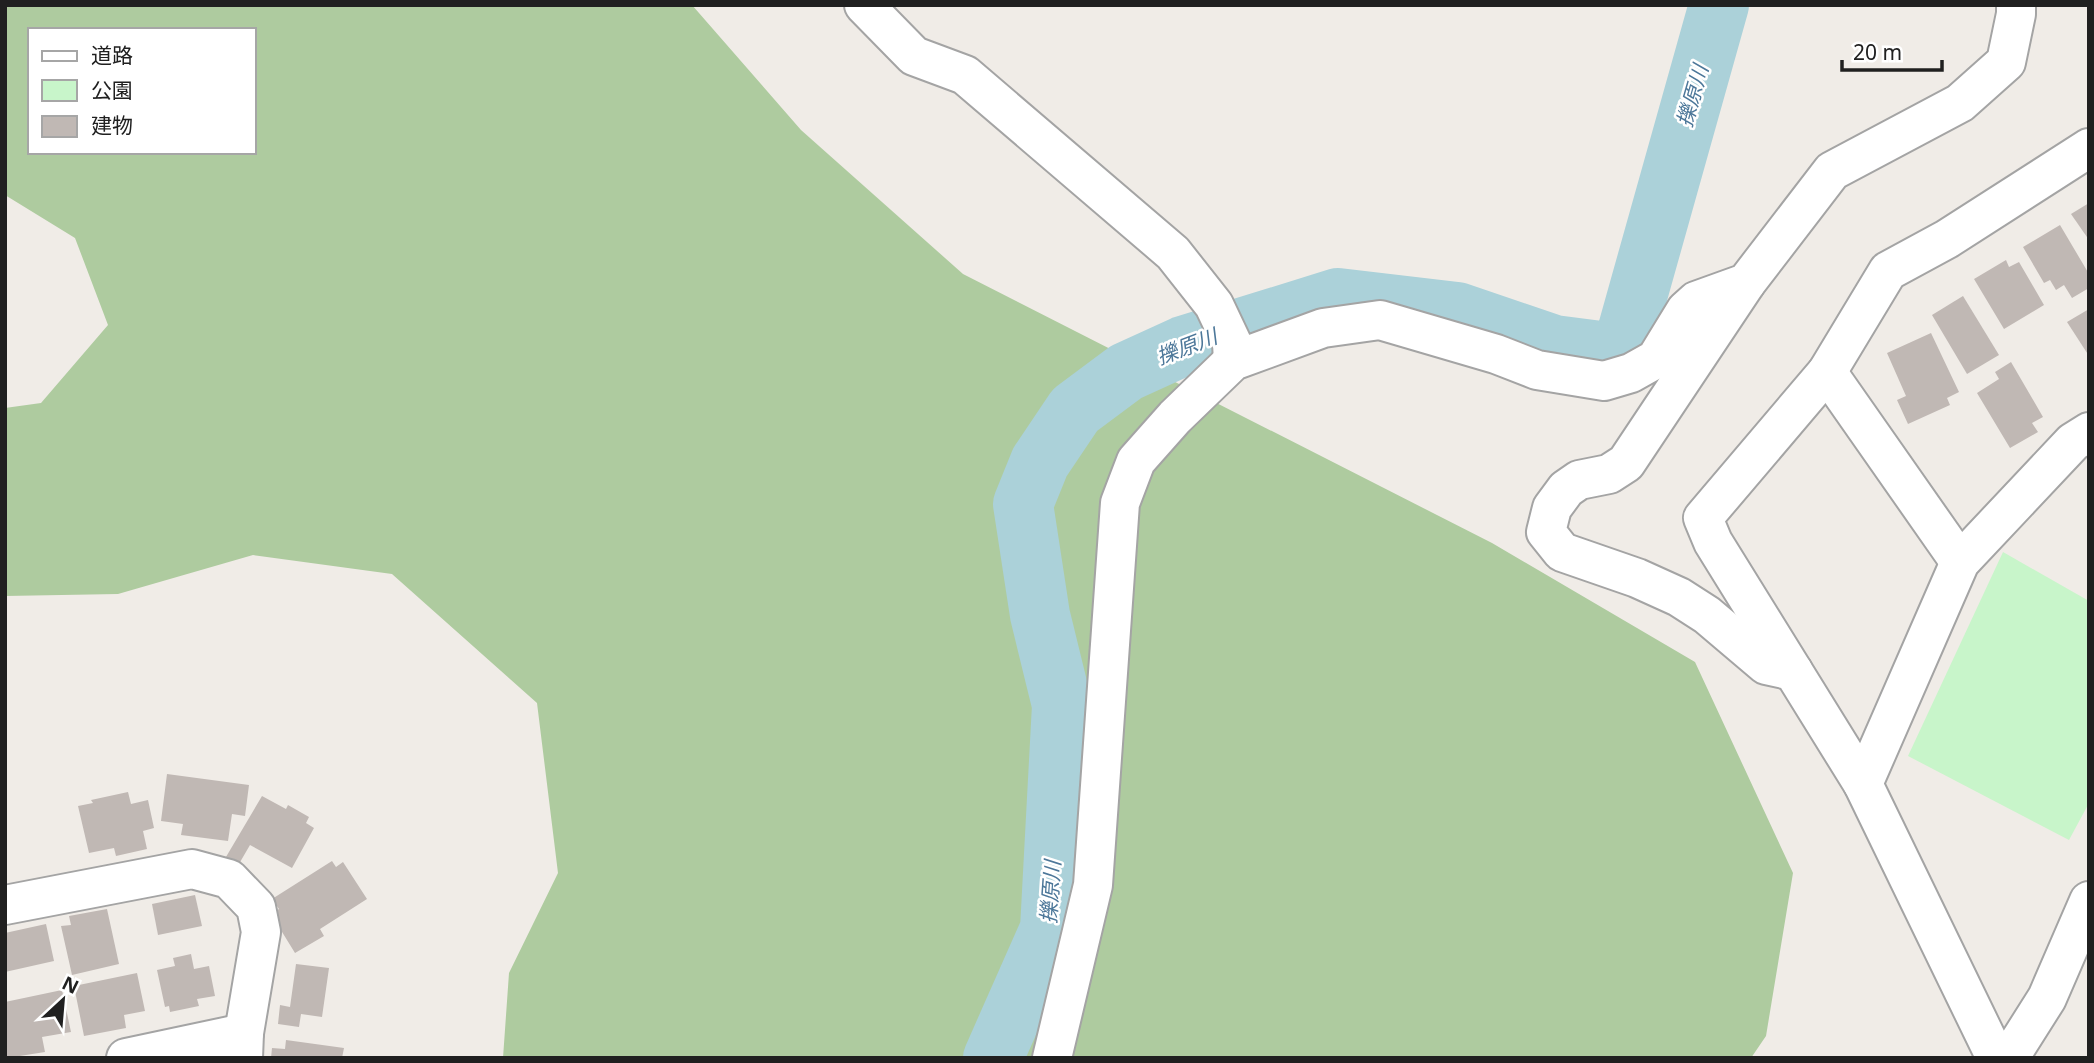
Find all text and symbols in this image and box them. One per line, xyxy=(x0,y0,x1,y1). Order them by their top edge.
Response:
legend xyxy=(28,28,256,154)
scale bar xyxy=(1842,28,1942,72)
text: 20 m xyxy=(1853,38,1902,66)
text: 道路 xyxy=(91,41,133,69)
water label: 擽原川 xyxy=(1670,60,1715,130)
text: 公園 xyxy=(91,76,133,104)
text: 建物 xyxy=(91,111,133,139)
water label: 擽原川 xyxy=(1152,321,1223,370)
water label: 擽原川 xyxy=(1034,858,1066,924)
north arrow xyxy=(28,965,98,1035)
text: N xyxy=(58,970,83,1000)

